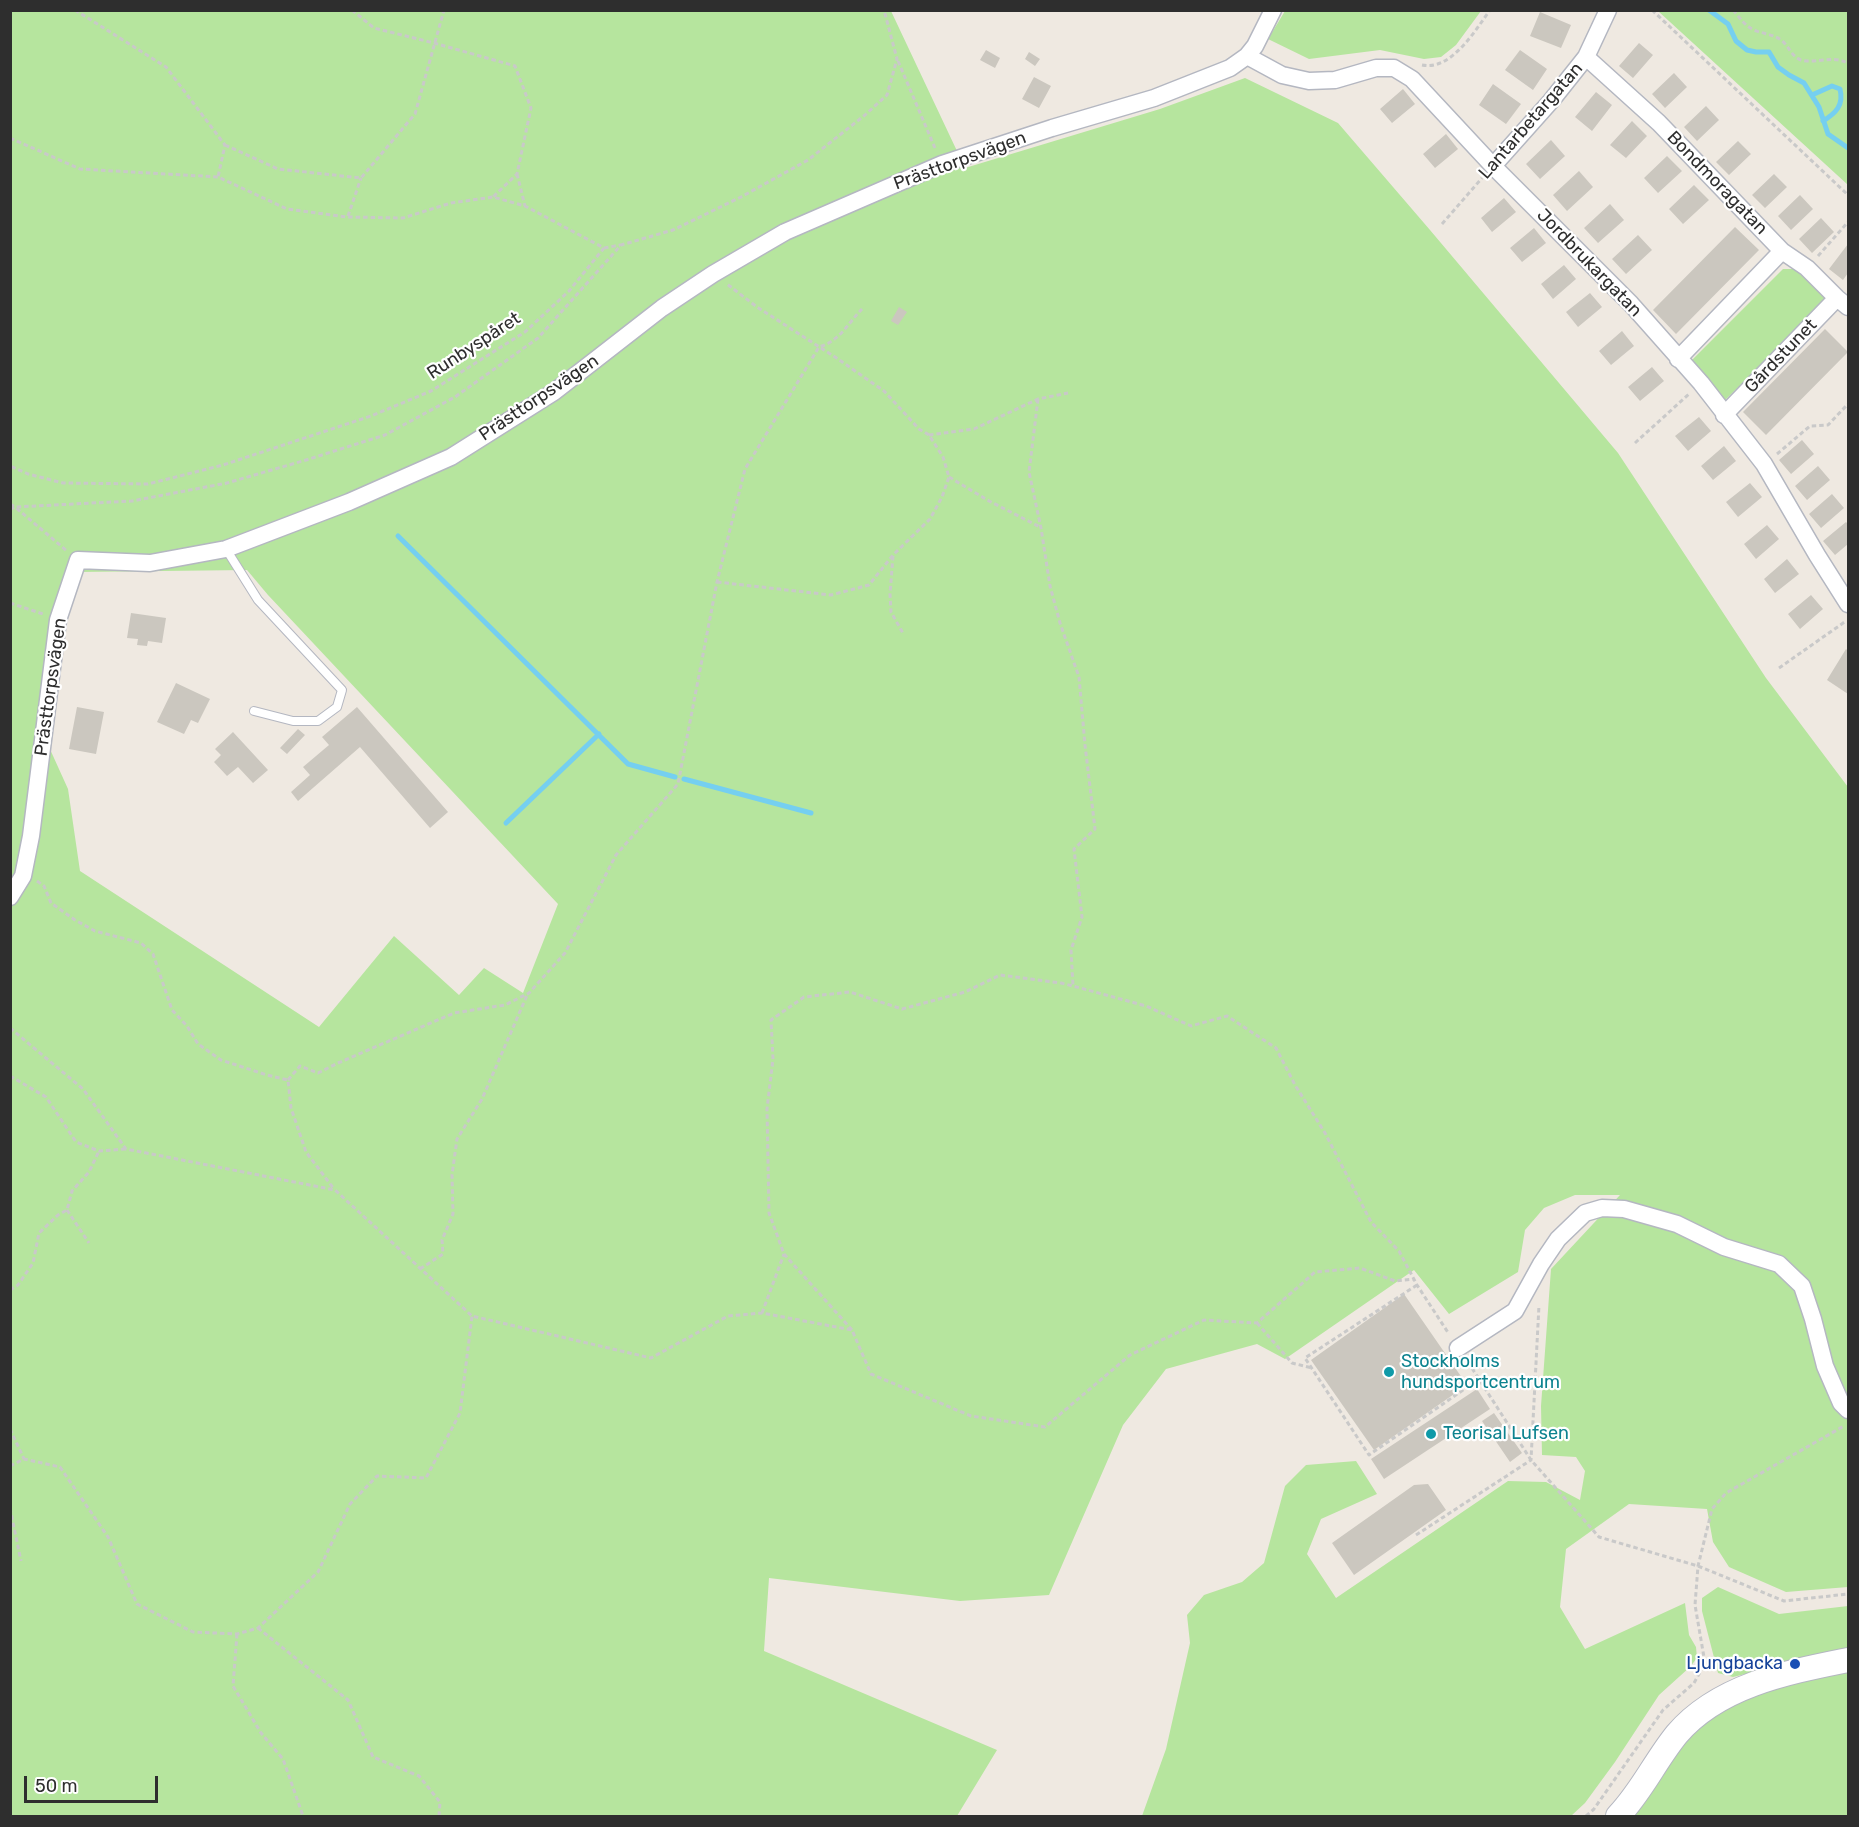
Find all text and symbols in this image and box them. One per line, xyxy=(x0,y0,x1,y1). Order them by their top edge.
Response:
street label: Lantarbetargatan xyxy=(1474,58,1588,184)
street label: Prästtorpsvägen xyxy=(891,127,1029,195)
street label: Bondmoragatan xyxy=(1662,127,1772,239)
street label: Jordbrukargatan xyxy=(1532,205,1646,321)
street label: Runbyspåret xyxy=(423,308,525,384)
street label: Gårdstunet xyxy=(1740,314,1822,398)
street label: Prästtorpsvägen xyxy=(475,350,603,446)
street label: Prästtorpsvägen xyxy=(31,616,71,758)
place label: Stockholms hundsportcentrum xyxy=(1401,1351,1560,1394)
marker: Stockholms hundsportcentrum xyxy=(1382,1365,1396,1379)
place label: Teorisal Lufsen xyxy=(1443,1423,1569,1445)
marker: Teorisal Lufsen xyxy=(1424,1427,1438,1441)
place label: Ljungbacka xyxy=(1686,1653,1783,1675)
marker: Ljungbacka xyxy=(1788,1657,1802,1671)
scale bar xyxy=(27,1764,160,1802)
text: 50 m xyxy=(35,1775,78,1797)

